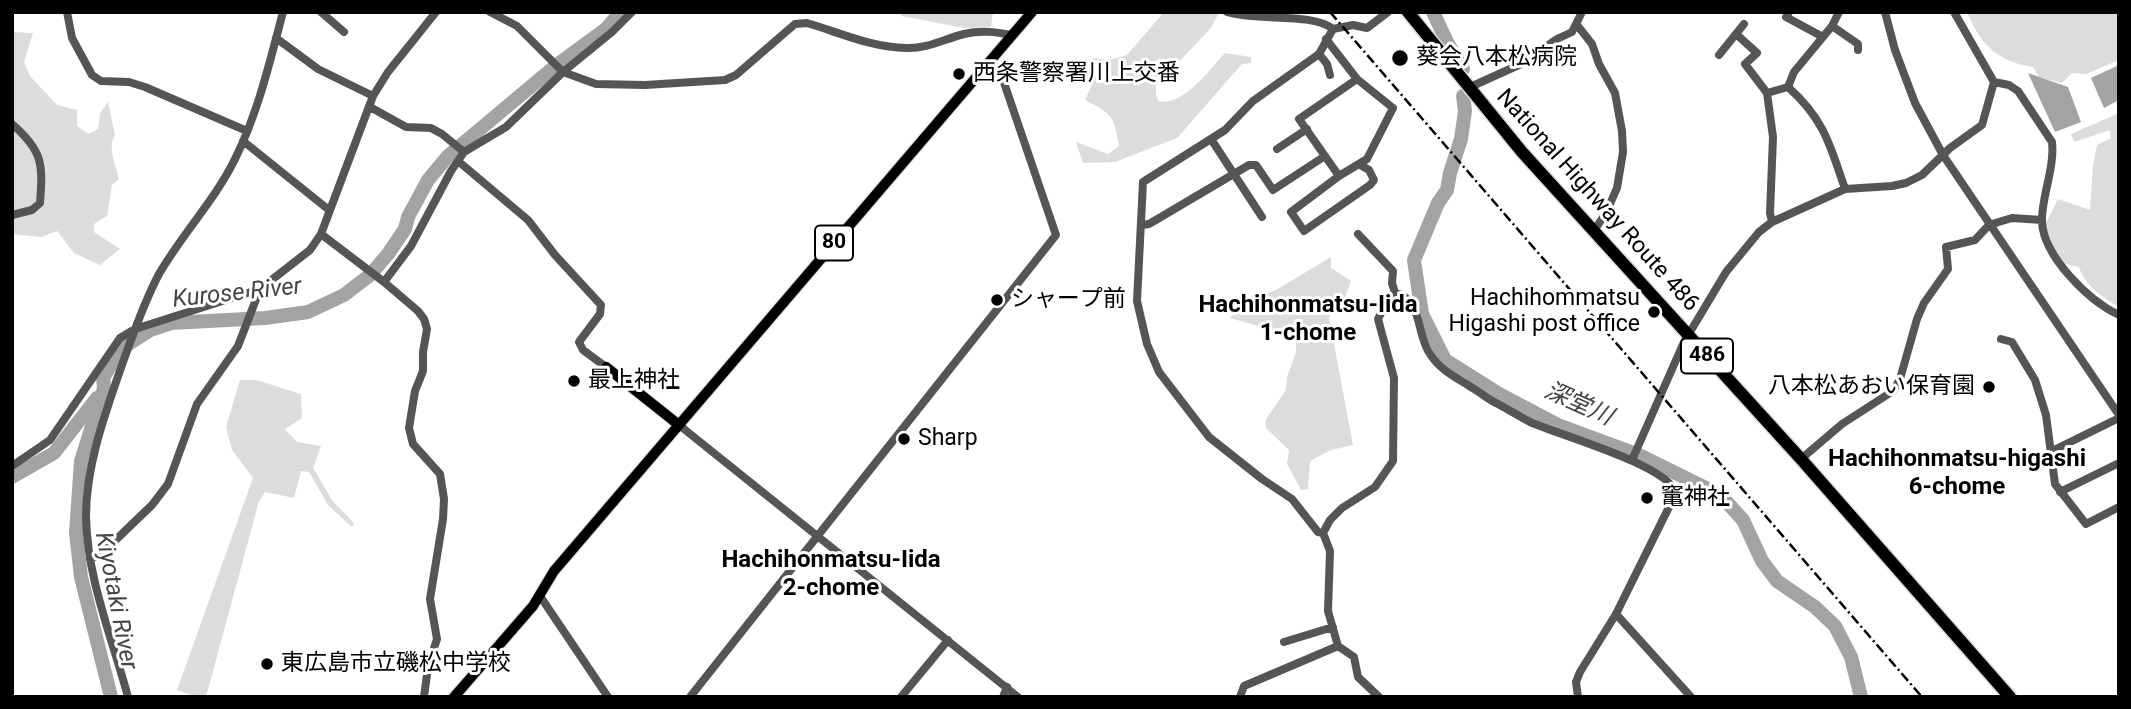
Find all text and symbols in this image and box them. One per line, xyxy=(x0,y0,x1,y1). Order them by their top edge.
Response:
place label: 葵会八本松病院 xyxy=(1416,44,1577,72)
marker: 葵会八本松病院 xyxy=(1390,48,1410,68)
place label: 西条警察署川上交番 xyxy=(973,60,1180,88)
marker: 西条警察署川上交番 xyxy=(951,66,967,82)
street label: National Highway Route 486 xyxy=(1490,84,1704,318)
road number: 80 xyxy=(815,226,853,260)
water label: Kurose River xyxy=(171,273,303,315)
place label: Hachihommatsu Higashi post office xyxy=(1449,285,1640,339)
place label: シャープ前 xyxy=(1011,286,1126,314)
marker: シャープ前 xyxy=(989,292,1005,308)
district label: Hachihonmatsu-Iida 1-chome xyxy=(1198,292,1418,348)
marker: Hachihommatsu Higashi post office xyxy=(1646,304,1662,320)
road number: 486 xyxy=(1681,338,1733,374)
place label: 最上神社 xyxy=(588,367,680,395)
marker: 最上神社 xyxy=(566,373,582,389)
place label: 八本松あおい保育園 xyxy=(1768,373,1975,401)
water label: 深堂川 xyxy=(1539,377,1617,433)
marker: 八本松あおい保育園 xyxy=(1981,379,1997,395)
place label: Sharp xyxy=(918,425,978,453)
marker: Sharp xyxy=(896,431,912,447)
district label: Hachihonmatsu-higashi 6-chome xyxy=(1828,446,2086,502)
place label: 竃神社 xyxy=(1661,484,1730,512)
marker: 竃神社 xyxy=(1639,490,1655,506)
water label: Kiyotaki River xyxy=(88,530,142,672)
district label: Hachihonmatsu-Iida 2-chome xyxy=(721,547,941,603)
place label: 東広島市立磯松中学校 xyxy=(281,650,511,678)
marker: 東広島市立磯松中学校 xyxy=(259,656,275,672)

